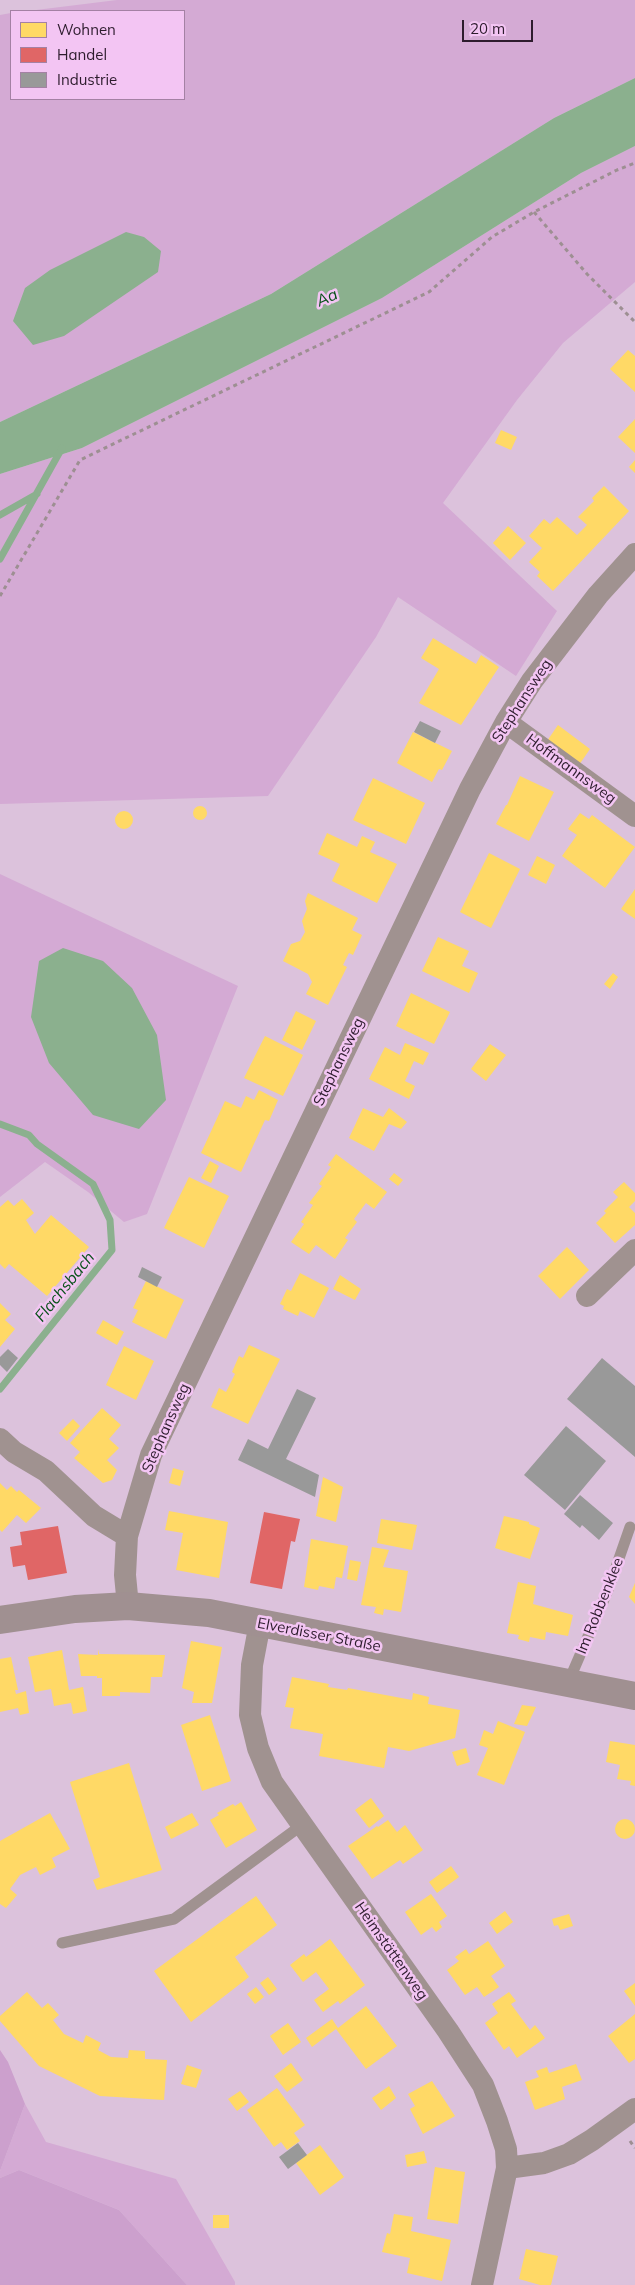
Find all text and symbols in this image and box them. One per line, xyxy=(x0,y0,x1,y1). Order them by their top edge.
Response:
legend xyxy=(10,10,185,100)
scale bar xyxy=(465,10,536,42)
text: 20 m xyxy=(470,19,505,38)
text: Wohnen xyxy=(57,20,116,39)
text: Handel xyxy=(57,45,107,64)
text: Industrie xyxy=(57,70,117,89)
water label: Aa xyxy=(313,285,341,311)
street label: Stephansweg xyxy=(488,656,556,746)
street label: Hoffmannsweg xyxy=(522,730,620,808)
street label: Stephansweg xyxy=(310,1015,368,1109)
water label: Flachsbach xyxy=(31,1248,99,1326)
street label: Stephansweg xyxy=(138,1381,194,1475)
street label: Im Robbenklee xyxy=(572,1555,628,1657)
street label: Elverdisser Straße xyxy=(256,1614,382,1656)
street label: Heimstättenweg xyxy=(351,1899,431,2003)

